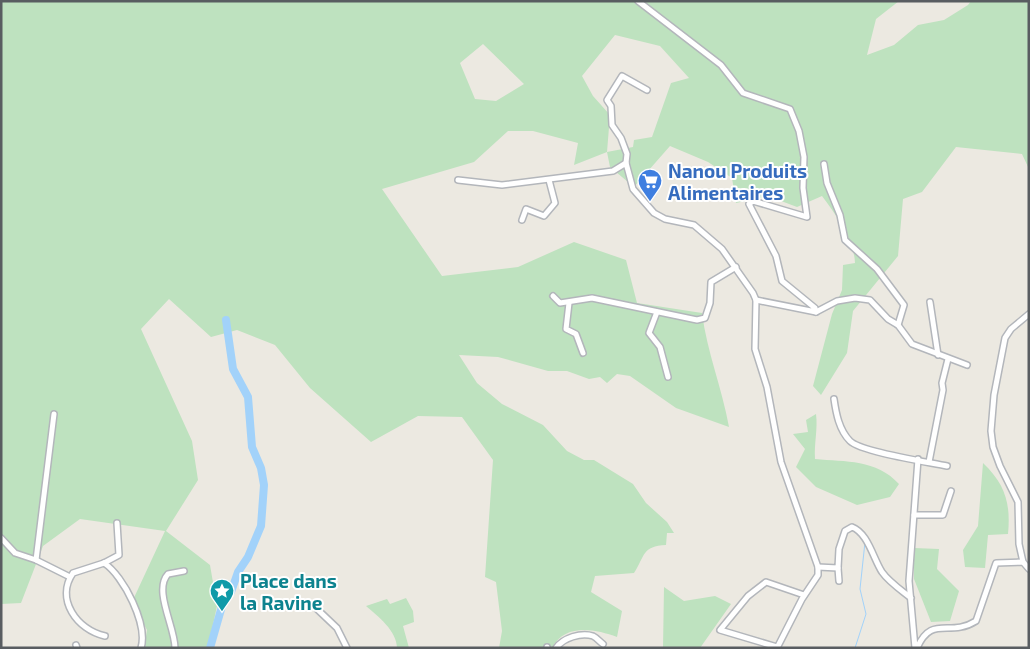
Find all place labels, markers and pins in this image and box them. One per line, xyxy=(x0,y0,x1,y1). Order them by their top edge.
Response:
place label: Nanou Produits Alimentaires xyxy=(668,159,807,204)
supermarket icon: Nanou Produits Alimentaires xyxy=(637,168,663,202)
place label: Place dans la Ravine xyxy=(240,569,337,614)
place icon: Place dans la Ravine xyxy=(209,578,235,612)

